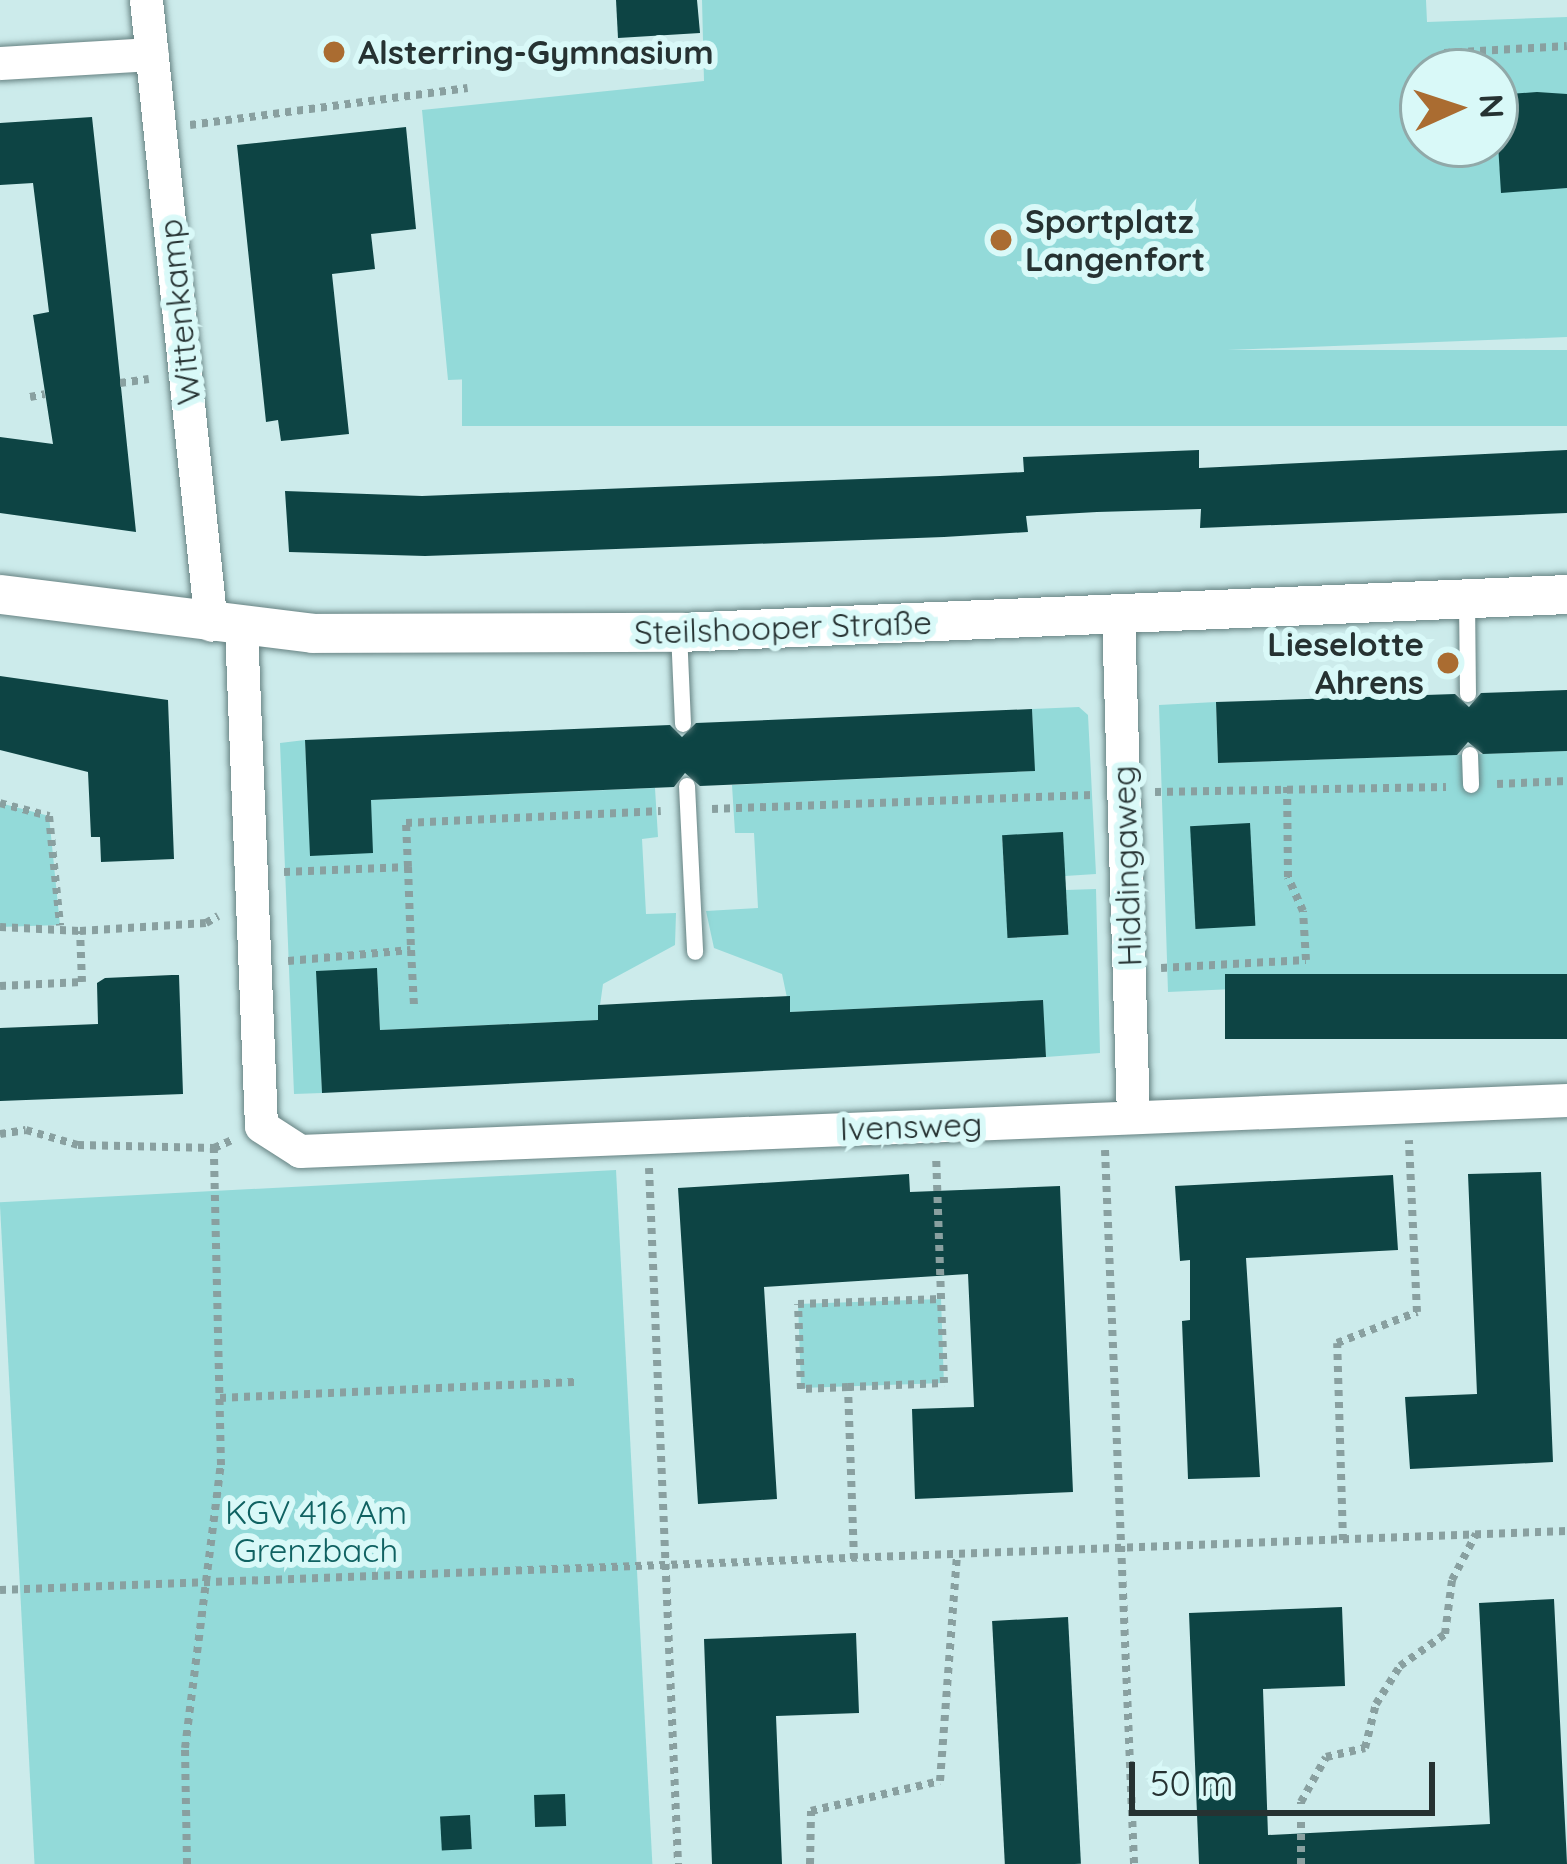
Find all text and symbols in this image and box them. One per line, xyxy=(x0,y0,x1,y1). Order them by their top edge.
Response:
place label: Alsterring-Gymnasium xyxy=(358,32,714,72)
marker: Alsterring-Gymnasium xyxy=(321,39,347,65)
north arrow xyxy=(1399,48,1519,168)
text: N xyxy=(1471,93,1514,119)
place label: Sportplatz Langenfort xyxy=(1025,201,1205,279)
street label: Wittenkamp xyxy=(150,217,208,407)
marker: Sportplatz Langenfort xyxy=(988,227,1014,253)
street label: Steilshooper Straße xyxy=(633,602,933,652)
place label: Lieselotte Ahrens xyxy=(1267,624,1424,702)
marker: Lieselotte Ahrens xyxy=(1435,650,1461,676)
street label: Hiddingaweg xyxy=(1103,765,1149,967)
street label: Ivensweg xyxy=(839,1104,983,1148)
park label: KGV 416 Am Grenzbach xyxy=(225,1492,407,1570)
scale bar xyxy=(1135,1738,1441,1812)
text: 50 m xyxy=(1150,1760,1234,1805)

